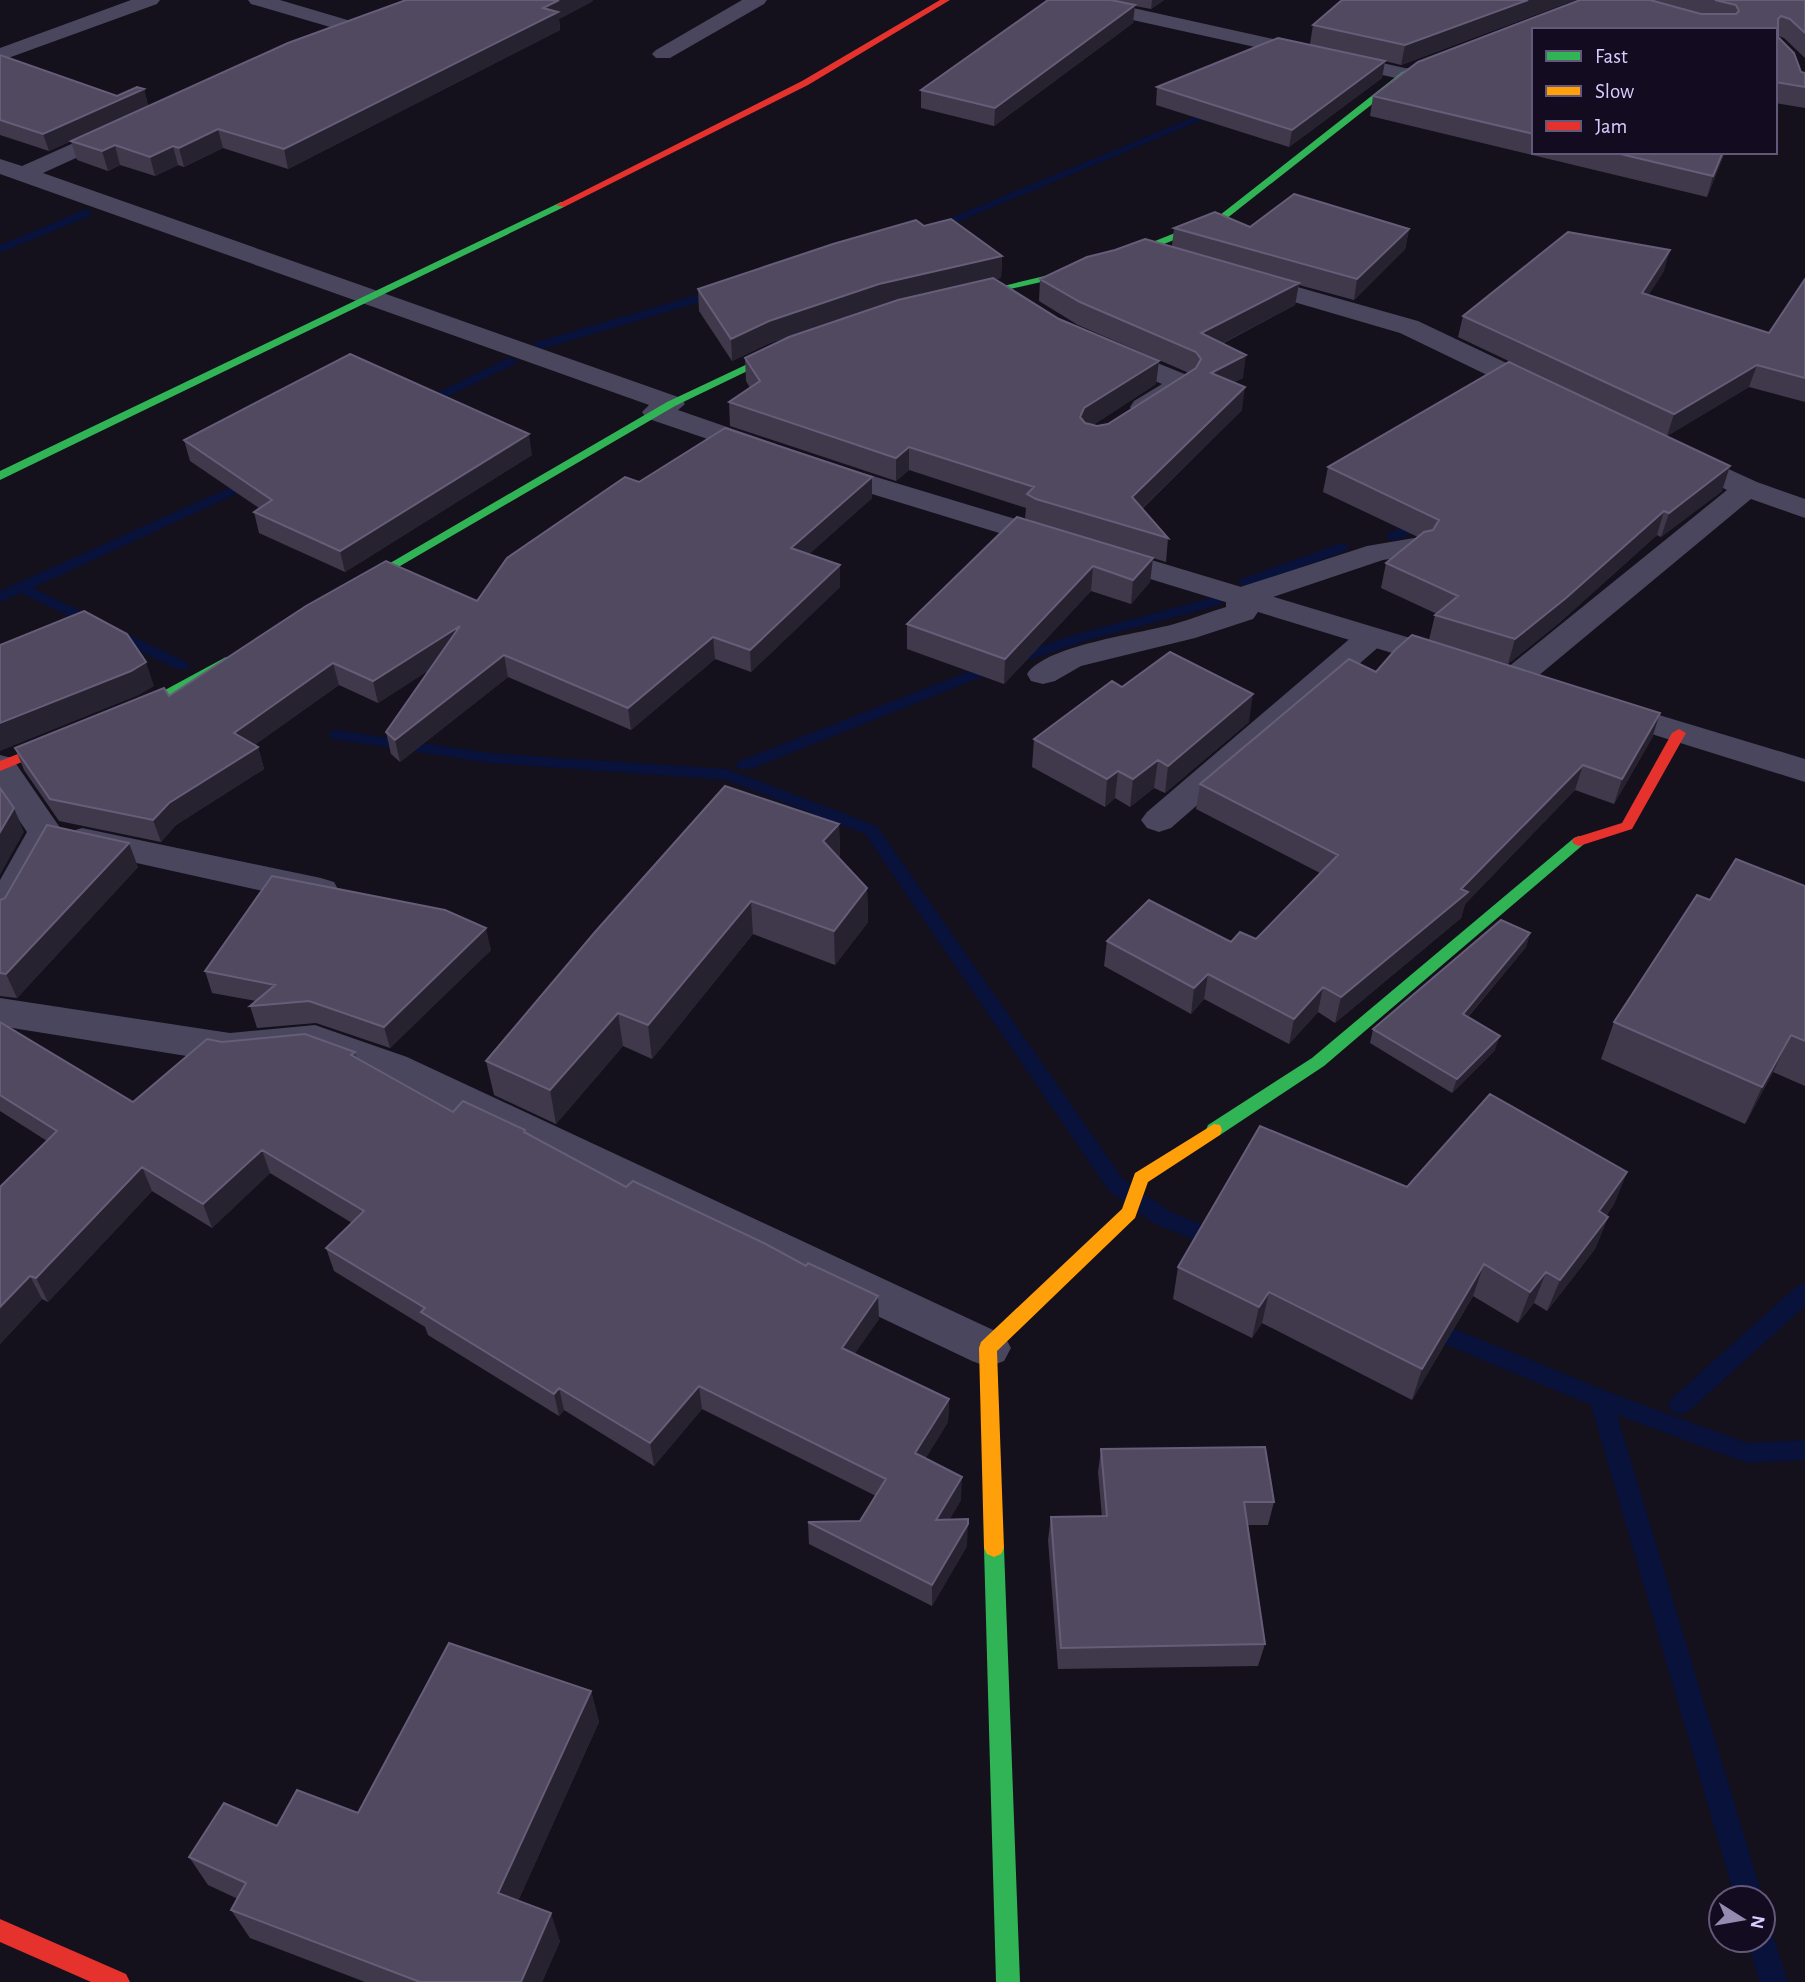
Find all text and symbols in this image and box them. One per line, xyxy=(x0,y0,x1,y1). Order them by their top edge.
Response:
legend xyxy=(1532,28,1777,154)
text: Fast xyxy=(1595,46,1628,67)
text: Slow xyxy=(1595,81,1634,102)
text: Jam xyxy=(1595,116,1627,137)
north arrow xyxy=(1707,1884,1777,1954)
text: N xyxy=(1747,1914,1768,1930)

